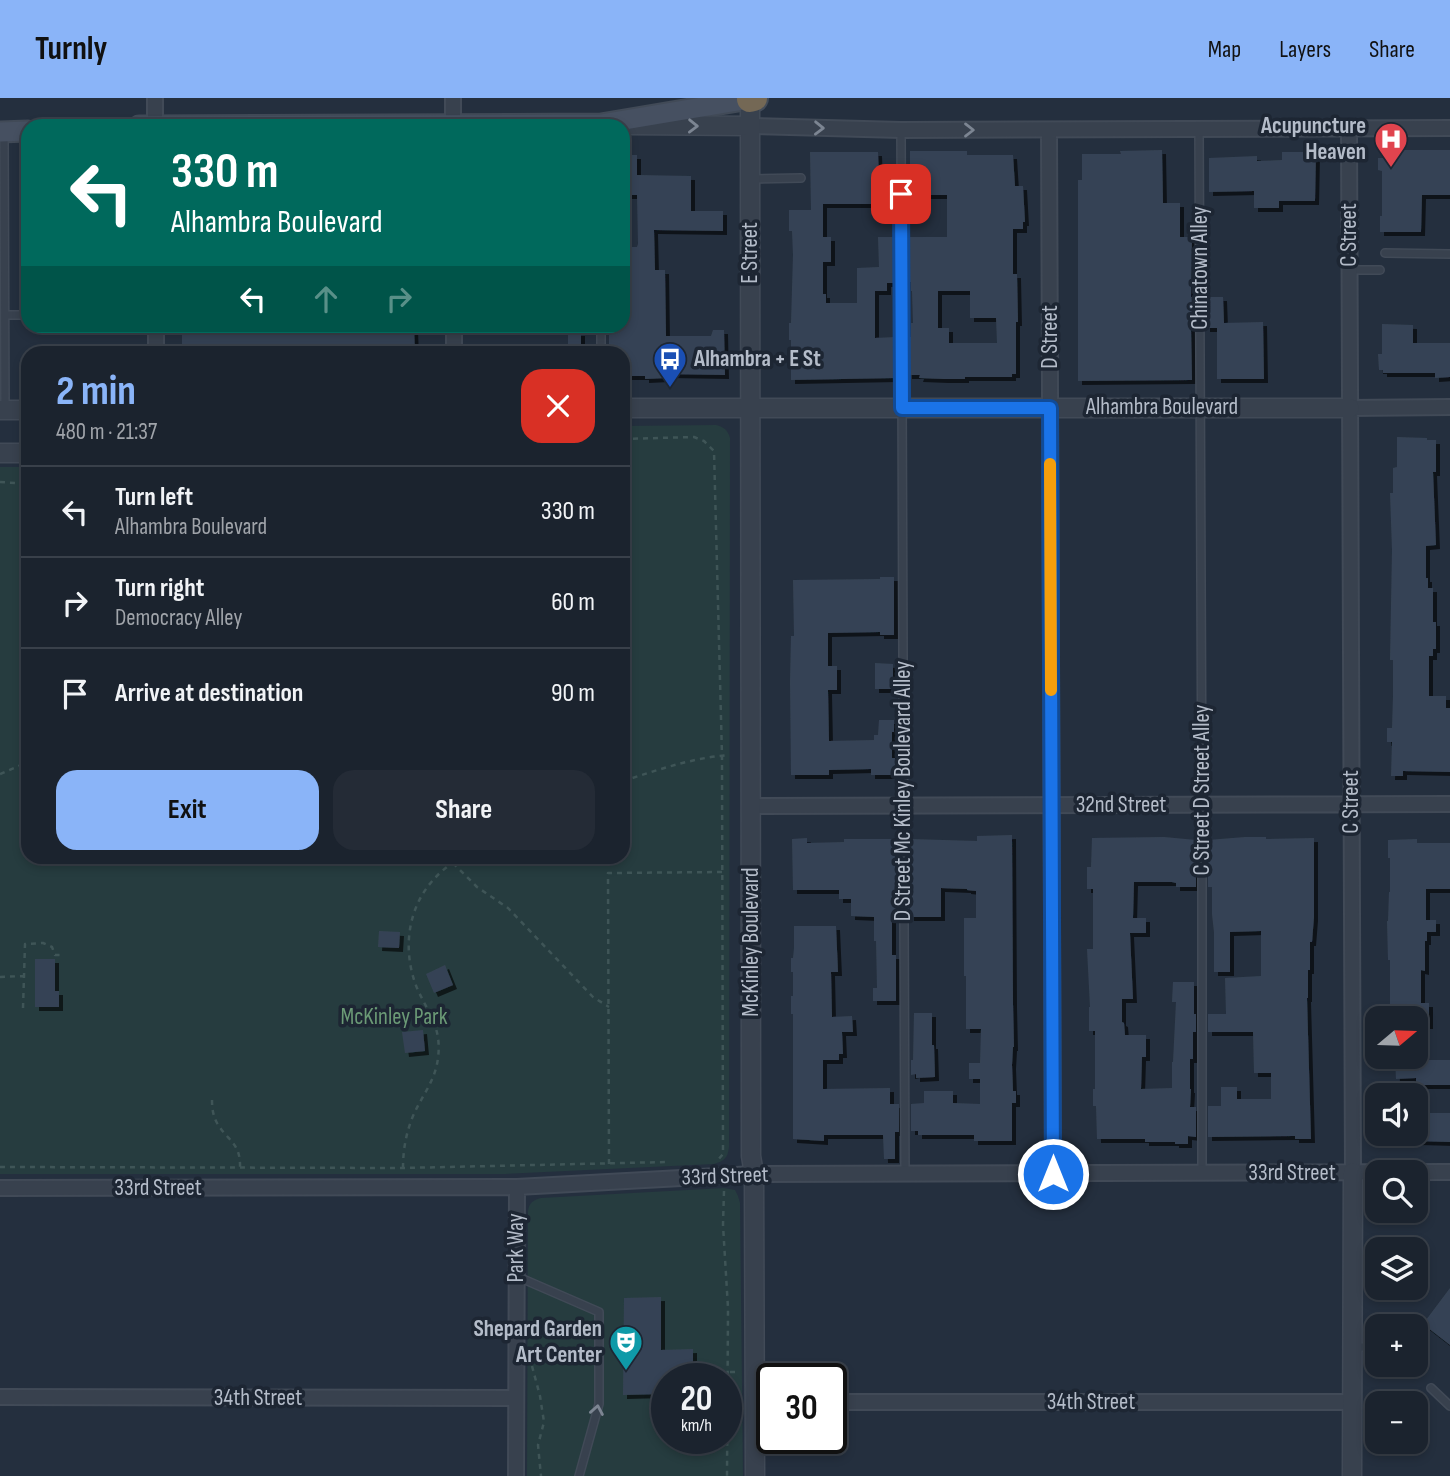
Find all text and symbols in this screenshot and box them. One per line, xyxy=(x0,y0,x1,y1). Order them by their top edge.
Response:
text: Turnly xyxy=(35,29,107,69)
text: Map xyxy=(1208,35,1241,64)
text: Layers xyxy=(1279,35,1331,64)
text: Share xyxy=(1369,35,1415,64)
place label: Acupuncture Heaven xyxy=(1260,112,1366,166)
one-way arrow xyxy=(689,118,699,134)
one-way arrow xyxy=(814,120,824,136)
hospital icon: Acupuncture Heaven xyxy=(1372,120,1410,169)
one-way arrow xyxy=(964,122,975,138)
text: 330 m xyxy=(171,143,278,202)
icon: left xyxy=(56,147,147,238)
pin xyxy=(871,164,931,224)
icon: arrive xyxy=(882,175,920,213)
text: Alhambra Boulevard xyxy=(171,203,383,242)
street label: C Street xyxy=(1335,203,1363,267)
street label: Chinatown Alley xyxy=(1186,206,1214,330)
street label: E Street xyxy=(736,222,764,284)
icon: left xyxy=(234,280,272,318)
icon: ahead xyxy=(307,280,345,318)
icon: right xyxy=(380,280,418,318)
street label: D Street xyxy=(1036,305,1064,369)
bus stop icon: Alhambra + E St xyxy=(651,340,689,389)
place label: Alhambra + E St xyxy=(693,345,821,373)
text: 2 min xyxy=(56,366,136,417)
button: close xyxy=(521,369,595,443)
street label: Alhambra Boulevard xyxy=(1085,393,1238,421)
text: 480 m · 21:37 xyxy=(56,418,157,446)
text: Turn left xyxy=(115,482,193,513)
icon: left xyxy=(56,493,94,531)
text: 330 m xyxy=(541,496,595,527)
text: Alhambra Boulevard xyxy=(115,513,267,541)
text: Turn right xyxy=(115,573,204,604)
icon: right xyxy=(56,584,94,622)
text: 60 m xyxy=(551,587,595,618)
text: Democracy Alley xyxy=(115,604,242,632)
street label: D Street Mc Kinley Boulevard Alley xyxy=(889,661,917,921)
icon: arrive xyxy=(56,675,94,713)
text: Arrive at destination xyxy=(115,678,303,709)
text: 90 m xyxy=(551,678,595,709)
street label: C Street D Street Alley xyxy=(1188,704,1216,875)
button: Exit xyxy=(56,770,319,850)
button: Share xyxy=(333,770,595,850)
street label: C Street xyxy=(1337,770,1365,834)
street label: 32nd Street xyxy=(1076,791,1166,819)
street label: McKinley Boulevard xyxy=(737,867,765,1017)
park label: McKinley Park xyxy=(341,1003,448,1031)
north arrow xyxy=(1365,1006,1428,1069)
map controls xyxy=(1365,1006,1428,1454)
button: sound xyxy=(1365,1083,1428,1146)
position arrow xyxy=(1016,1137,1090,1211)
street label: 33rd Street xyxy=(1248,1159,1336,1187)
street label: 33rd Street xyxy=(681,1160,769,1192)
button: search xyxy=(1365,1160,1428,1223)
street label: 33rd Street xyxy=(114,1174,202,1202)
street label: Park Way xyxy=(502,1213,530,1283)
button: layers xyxy=(1365,1237,1428,1300)
button: + xyxy=(1365,1314,1428,1377)
place label: Shepard Garden Art Center xyxy=(473,1315,602,1369)
theatre icon: Shepard Garden Art Center xyxy=(607,1323,645,1372)
speed limit sign: 30 xyxy=(756,1363,847,1454)
text: 20 xyxy=(681,1378,713,1421)
street label: 34th Street xyxy=(214,1384,302,1412)
street label: 34th Street xyxy=(1047,1388,1135,1416)
button: − xyxy=(1365,1391,1428,1454)
one-way arrow xyxy=(589,1404,604,1416)
text: km/h xyxy=(681,1415,712,1436)

